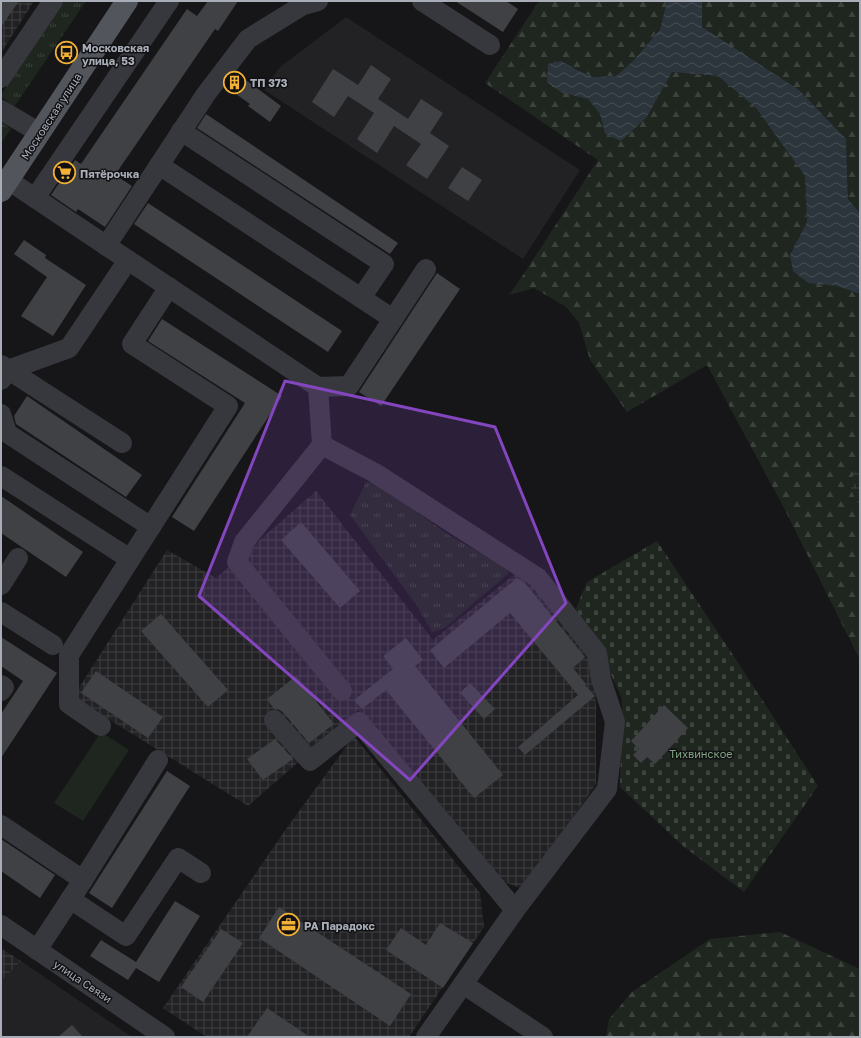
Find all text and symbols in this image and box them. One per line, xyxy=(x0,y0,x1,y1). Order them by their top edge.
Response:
bus stop icon: Московская улица, 53 xyxy=(53,40,79,66)
place label: Московская улица, 53 xyxy=(82,41,149,67)
building icon: ТП 373 xyxy=(221,69,247,95)
street label: Московская улица xyxy=(18,70,84,162)
place label: ТП 373 xyxy=(250,76,288,89)
supermarket icon: Пятёрочка xyxy=(52,160,78,186)
place label: Пятёрочка xyxy=(80,167,139,180)
park label: Тихвинское xyxy=(669,747,733,760)
office icon: РА Парадокс xyxy=(275,912,301,938)
place label: РА Парадокс xyxy=(304,919,376,932)
street label: улица Связи xyxy=(51,957,115,1005)

